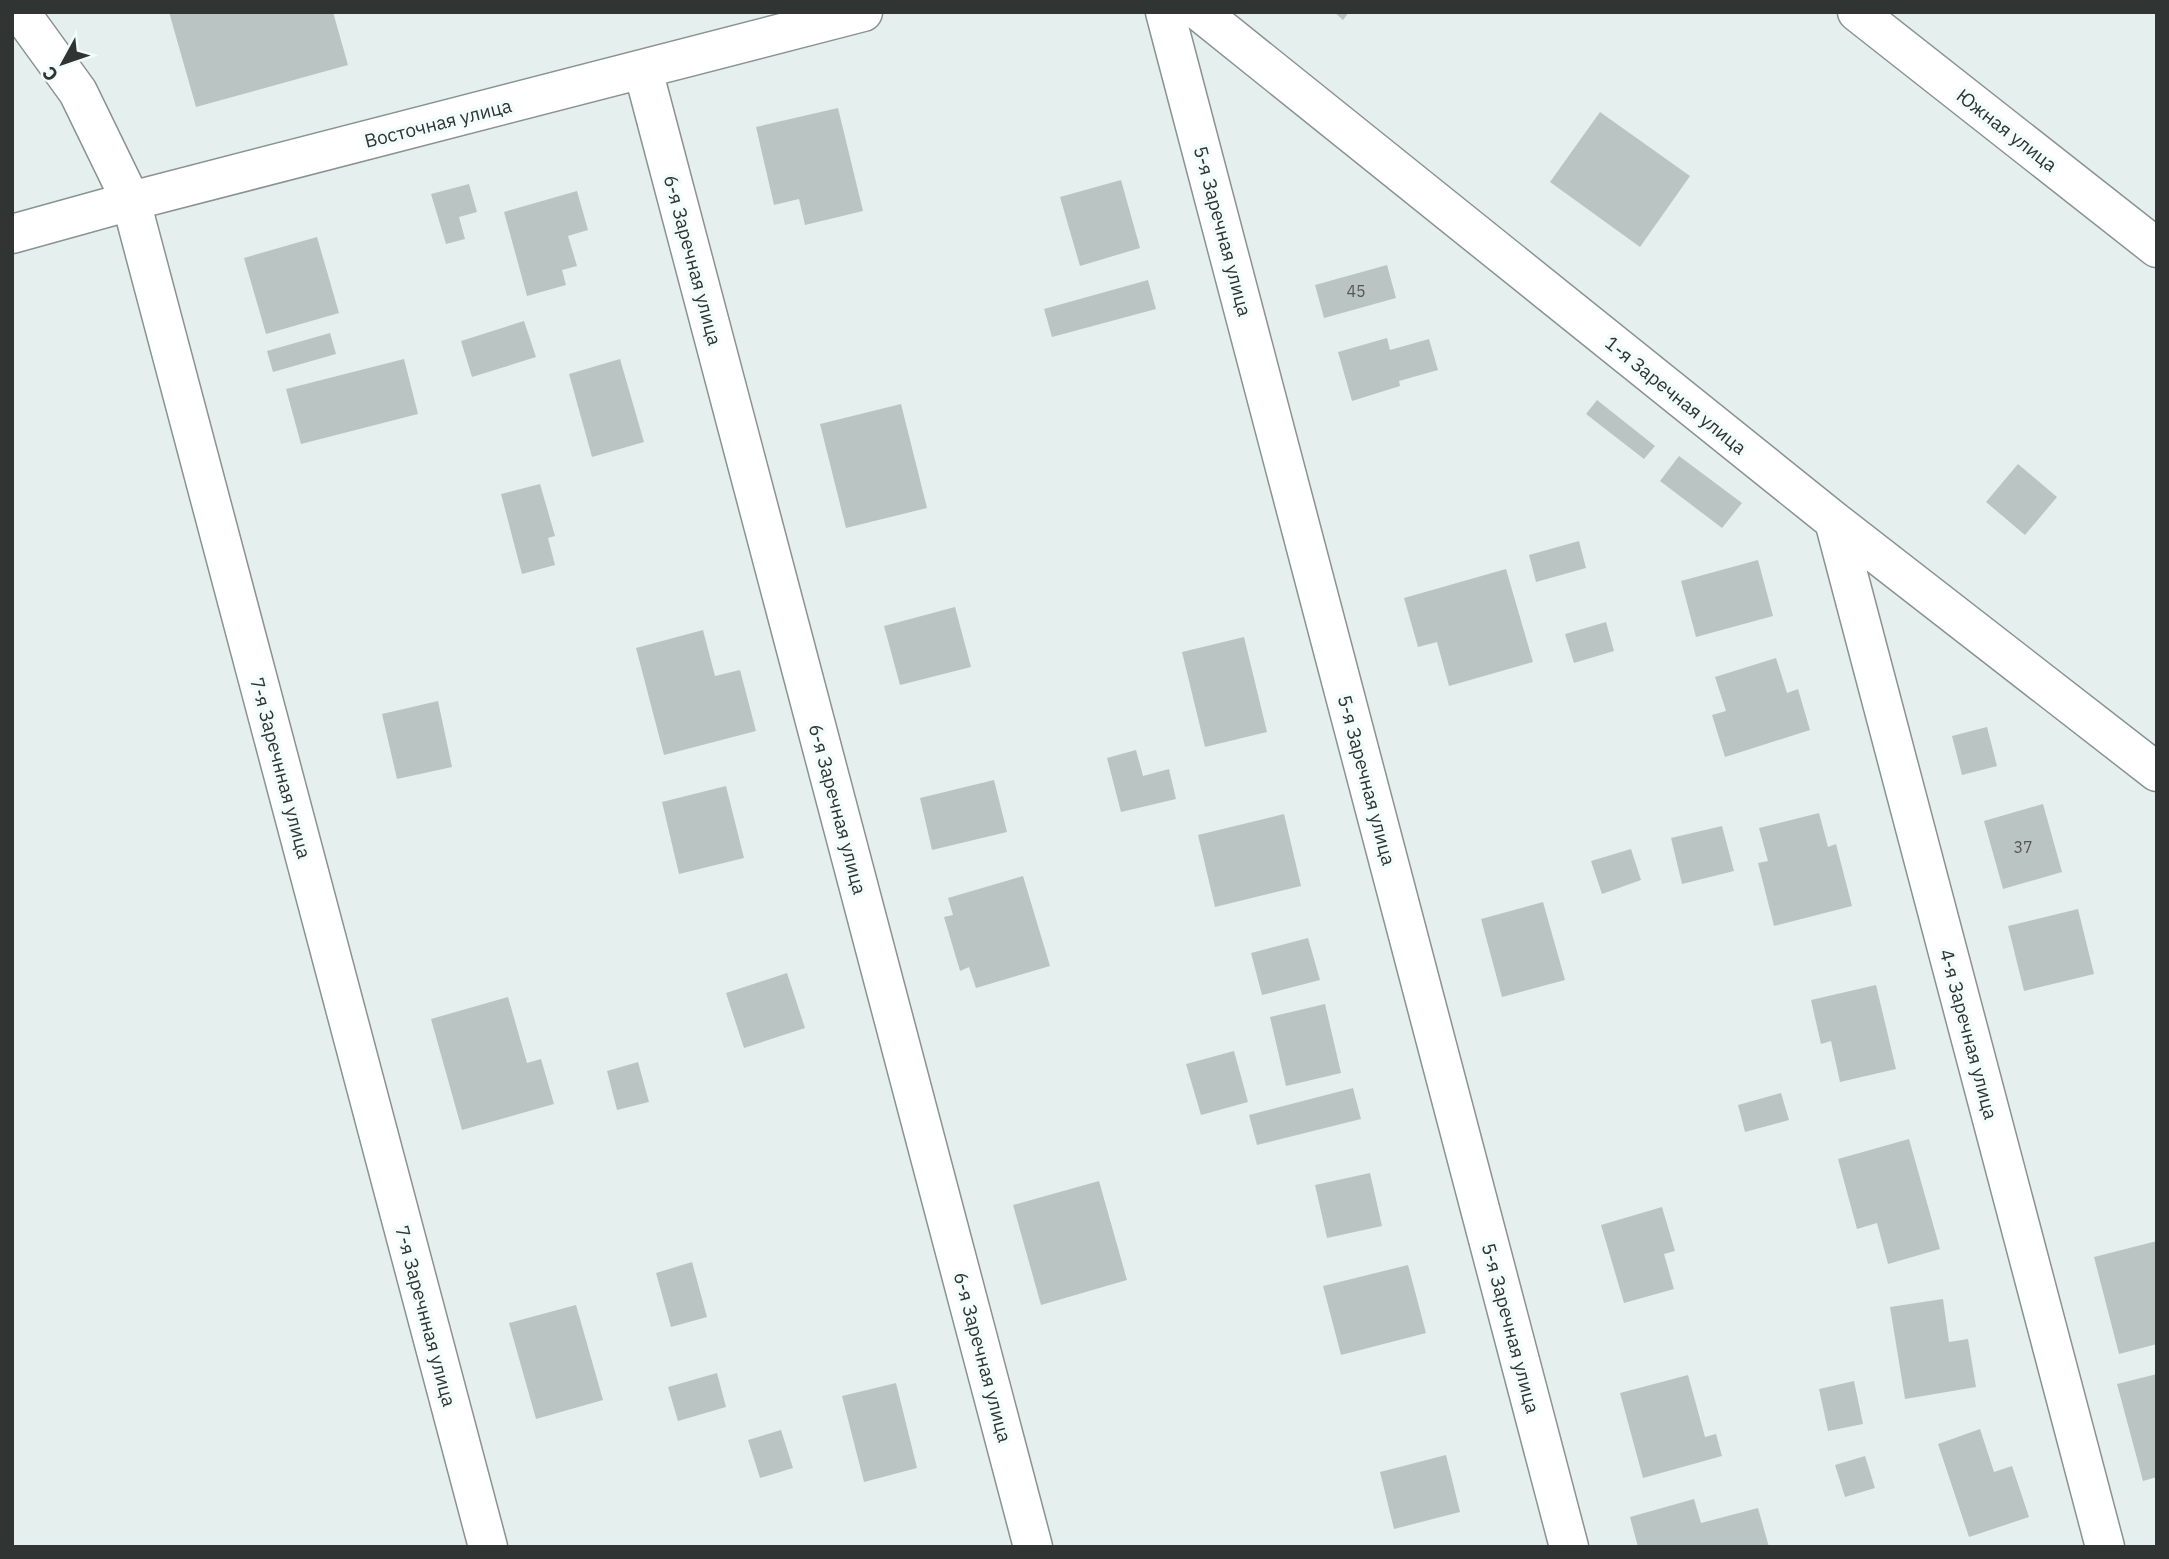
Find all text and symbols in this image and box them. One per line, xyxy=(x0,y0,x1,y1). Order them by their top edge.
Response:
north arrow xyxy=(28,28,98,98)
text: С xyxy=(37,61,63,86)
street label: Южная улица xyxy=(1952,83,2062,177)
street label: Восточная улица xyxy=(362,93,514,153)
street label: 5-я Заречная улица xyxy=(1189,143,1257,319)
street label: 6-я Заречная улица xyxy=(659,172,727,348)
house number: 45 xyxy=(1346,281,1366,301)
street label: 1-я Заречная улица xyxy=(1600,331,1752,459)
street label: 7-я Заречнная улица xyxy=(245,675,317,861)
street label: 5-я Заречная улица xyxy=(1333,692,1401,868)
street label: 6-я Заречная улица xyxy=(804,721,872,897)
house number: 37 xyxy=(2013,837,2033,857)
street label: 4-я Заречная улица xyxy=(1935,946,2003,1122)
street label: 7-я Заречнная улица xyxy=(390,1223,462,1409)
street label: 5-я Заречная улица xyxy=(1477,1240,1545,1416)
street label: 6-я Заречная улица xyxy=(949,1269,1017,1445)

